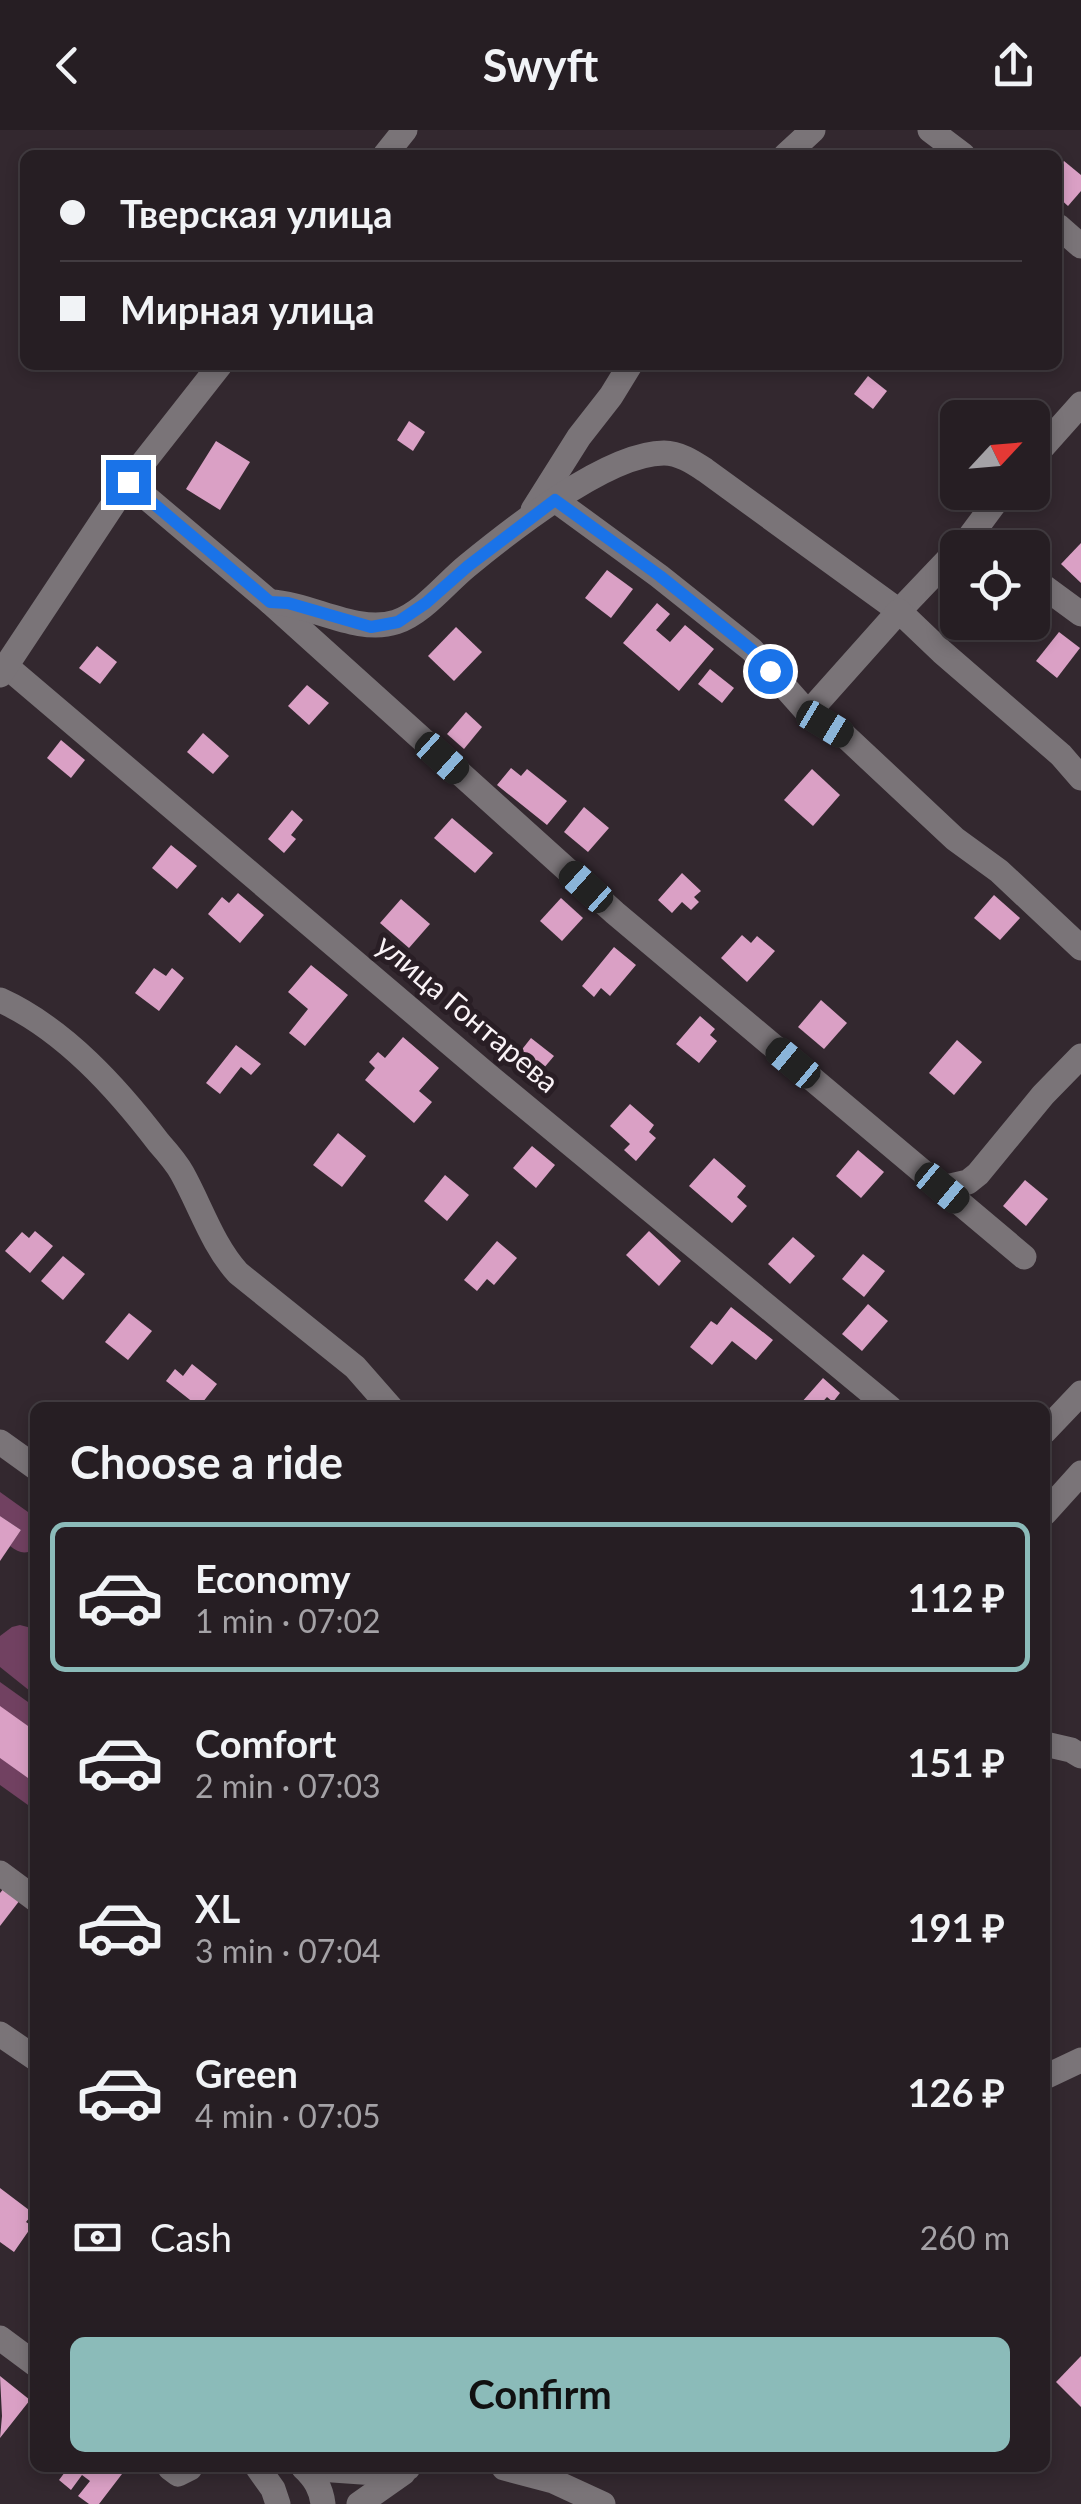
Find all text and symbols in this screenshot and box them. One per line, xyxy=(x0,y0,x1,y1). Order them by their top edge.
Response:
icon: back xyxy=(40,38,95,93)
text: Swyft xyxy=(483,38,598,92)
icon: share xyxy=(986,38,1041,93)
text: Тверская улица xyxy=(120,190,393,236)
text: Мирная улица xyxy=(120,286,375,332)
north arrow xyxy=(940,400,1050,510)
map controls xyxy=(940,400,1050,640)
route end xyxy=(106,460,151,505)
button: locate xyxy=(940,530,1050,640)
route start xyxy=(748,649,793,694)
car xyxy=(792,696,858,752)
car xyxy=(410,727,474,789)
car xyxy=(554,856,618,918)
street label: улица Гонтарева xyxy=(370,926,567,1099)
car xyxy=(760,1032,826,1094)
car xyxy=(909,1157,975,1219)
text: Choose a ride xyxy=(70,1435,343,1489)
icon: car xyxy=(75,1552,165,1642)
text: Economy xyxy=(195,1555,350,1601)
text: 112 ₽ xyxy=(908,1574,1005,1620)
text: 1 min · 07:02 xyxy=(195,1601,381,1640)
icon: car xyxy=(75,1717,165,1807)
text: Comfort xyxy=(195,1720,336,1766)
text: 151 ₽ xyxy=(908,1739,1005,1785)
text: 2 min · 07:03 xyxy=(195,1766,381,1805)
icon: car xyxy=(75,1882,165,1972)
text: XL xyxy=(195,1885,240,1931)
text: 191 ₽ xyxy=(908,1904,1005,1950)
text: 3 min · 07:04 xyxy=(195,1931,381,1970)
icon: car xyxy=(75,2047,165,2137)
text: Green xyxy=(195,2050,298,2096)
text: 126 ₽ xyxy=(908,2069,1005,2115)
text: 4 min · 07:05 xyxy=(195,2096,381,2135)
icon: cash xyxy=(70,2210,125,2265)
text: Cash xyxy=(150,2214,232,2260)
text: 260 m xyxy=(920,2218,1010,2257)
button: Confirm xyxy=(70,2337,1010,2452)

